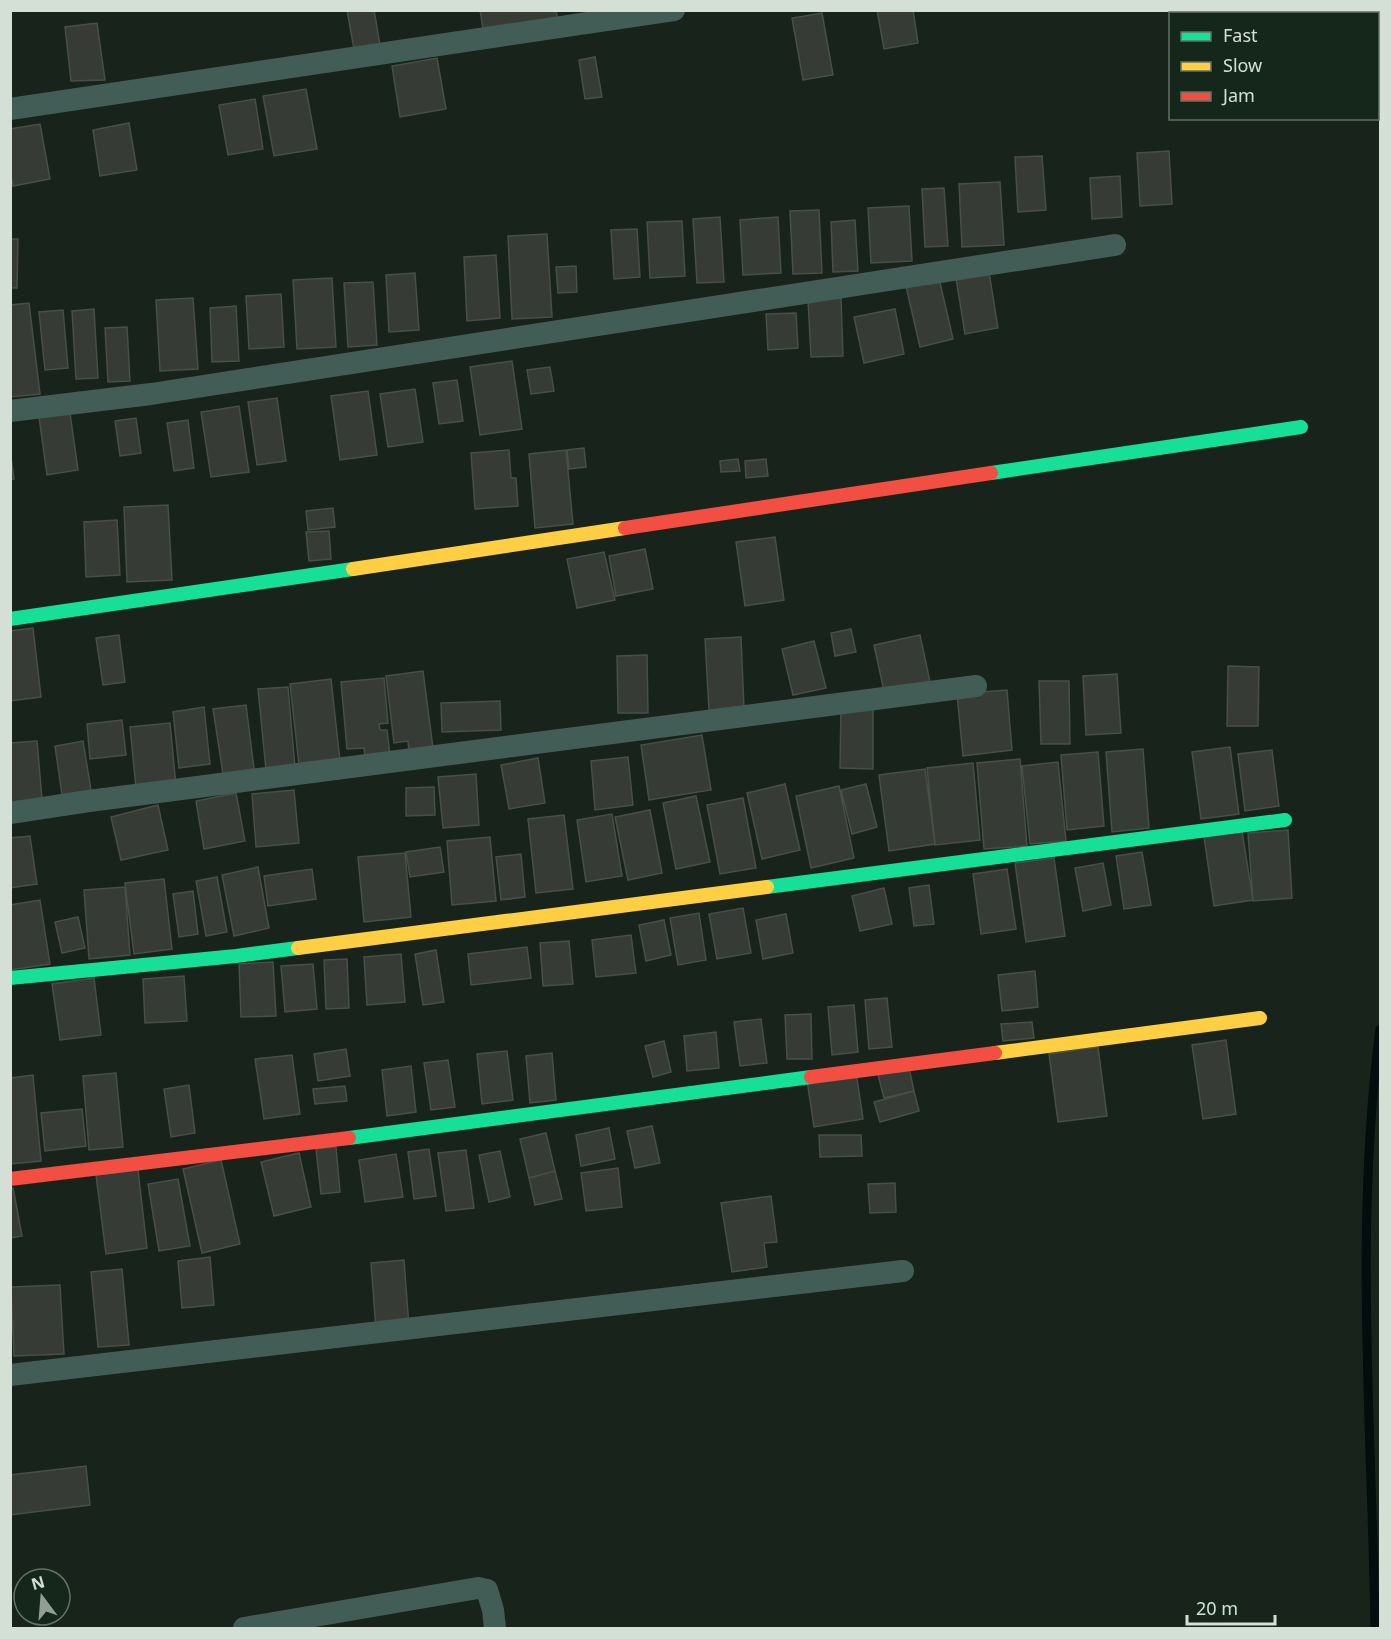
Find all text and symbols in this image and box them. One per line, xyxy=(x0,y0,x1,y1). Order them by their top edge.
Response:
legend xyxy=(1169,12,1379,120)
text: Fast xyxy=(1223,23,1258,47)
text: Slow xyxy=(1223,53,1262,77)
text: Jam xyxy=(1221,83,1255,107)
north arrow xyxy=(12,1567,72,1627)
text: N xyxy=(29,1570,47,1595)
scale bar xyxy=(1187,1588,1276,1626)
text: 20 m xyxy=(1196,1596,1238,1620)

